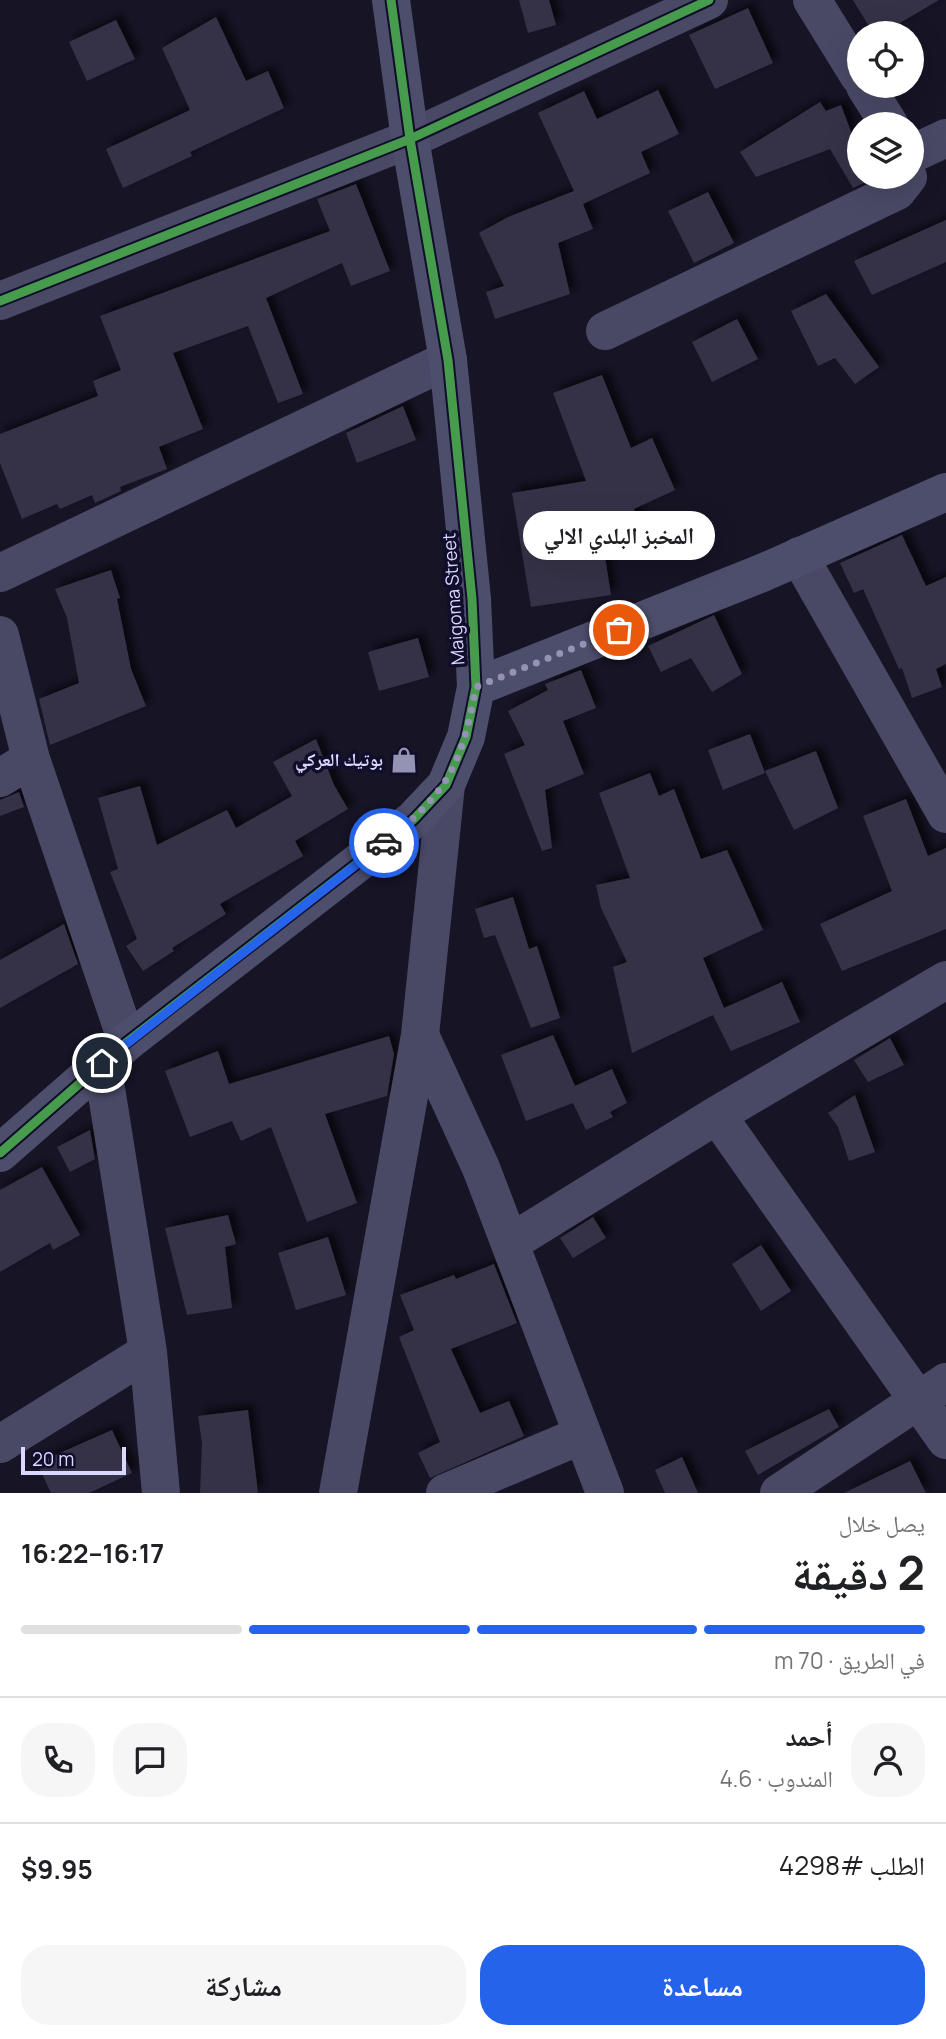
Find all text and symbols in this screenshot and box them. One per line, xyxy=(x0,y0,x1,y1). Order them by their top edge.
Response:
map controls xyxy=(847,21,924,189)
button: locate xyxy=(847,21,924,98)
button: layers xyxy=(847,112,924,189)
callout: المخبز البلدي الالي xyxy=(523,511,715,560)
text: المخبز البلدي الالي xyxy=(544,519,694,551)
street label: Maigoma Street xyxy=(436,532,470,666)
pin xyxy=(589,600,649,660)
icon: bag xyxy=(600,611,638,649)
shop icon: بوتيك العركي xyxy=(389,745,419,775)
place label: بوتيك العركي xyxy=(295,747,383,774)
courier xyxy=(349,808,419,878)
icon: car xyxy=(365,824,403,862)
pin xyxy=(72,1033,132,1093)
icon: home xyxy=(83,1044,121,1082)
scale bar xyxy=(21,1444,126,1476)
text: 20 m xyxy=(32,1446,74,1472)
text: يصل خلال xyxy=(839,1507,925,1539)
text: 16:17–16:22 xyxy=(21,1535,164,1571)
text: 2 دقيقة xyxy=(792,1541,925,1604)
text: في الطريق · 70 m xyxy=(774,1644,925,1676)
text: أحمد xyxy=(785,1718,833,1754)
button: phone xyxy=(21,1723,95,1797)
button: chat xyxy=(113,1723,187,1797)
button: person xyxy=(851,1723,925,1797)
text: المندوب · 4.6 xyxy=(719,1762,833,1794)
text: الطلب #4298 xyxy=(779,1847,925,1883)
text: $9.95 xyxy=(21,1851,93,1887)
button: مشاركة xyxy=(21,1945,466,2025)
button: مساعدة xyxy=(480,1945,925,2025)

